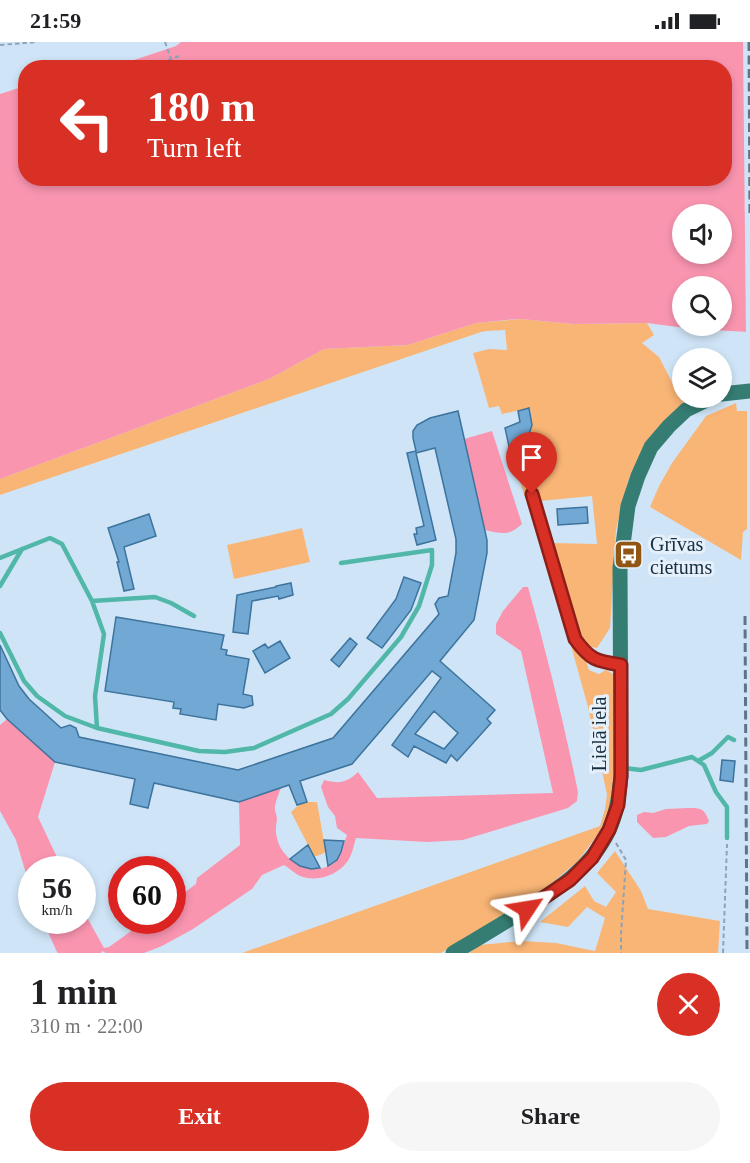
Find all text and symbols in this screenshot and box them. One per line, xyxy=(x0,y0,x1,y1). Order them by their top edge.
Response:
text: 21:59 xyxy=(30,8,81,33)
icon: left xyxy=(48,84,126,162)
text: 180 m xyxy=(147,84,256,130)
text: Turn left xyxy=(147,133,241,163)
map controls xyxy=(672,204,732,408)
button: sound xyxy=(672,204,732,264)
button: search xyxy=(672,276,732,336)
button: layers xyxy=(672,348,732,408)
pin xyxy=(506,432,557,494)
icon: arrive xyxy=(515,441,548,474)
place label: Grīvas cietums xyxy=(650,533,712,578)
bus stop icon: Grīvas cietums xyxy=(613,539,645,571)
street label: Lielā iela xyxy=(588,696,610,771)
speed limit sign: 60 xyxy=(108,856,186,934)
text: 56 xyxy=(42,871,72,904)
position arrow xyxy=(495,877,559,941)
text: km/h xyxy=(42,902,72,918)
text: 1 min xyxy=(30,972,117,1012)
button: close xyxy=(657,973,720,1036)
text: 310 m · 22:00 xyxy=(30,1015,143,1037)
button: Exit xyxy=(30,1082,369,1151)
button: Share xyxy=(381,1082,720,1151)

